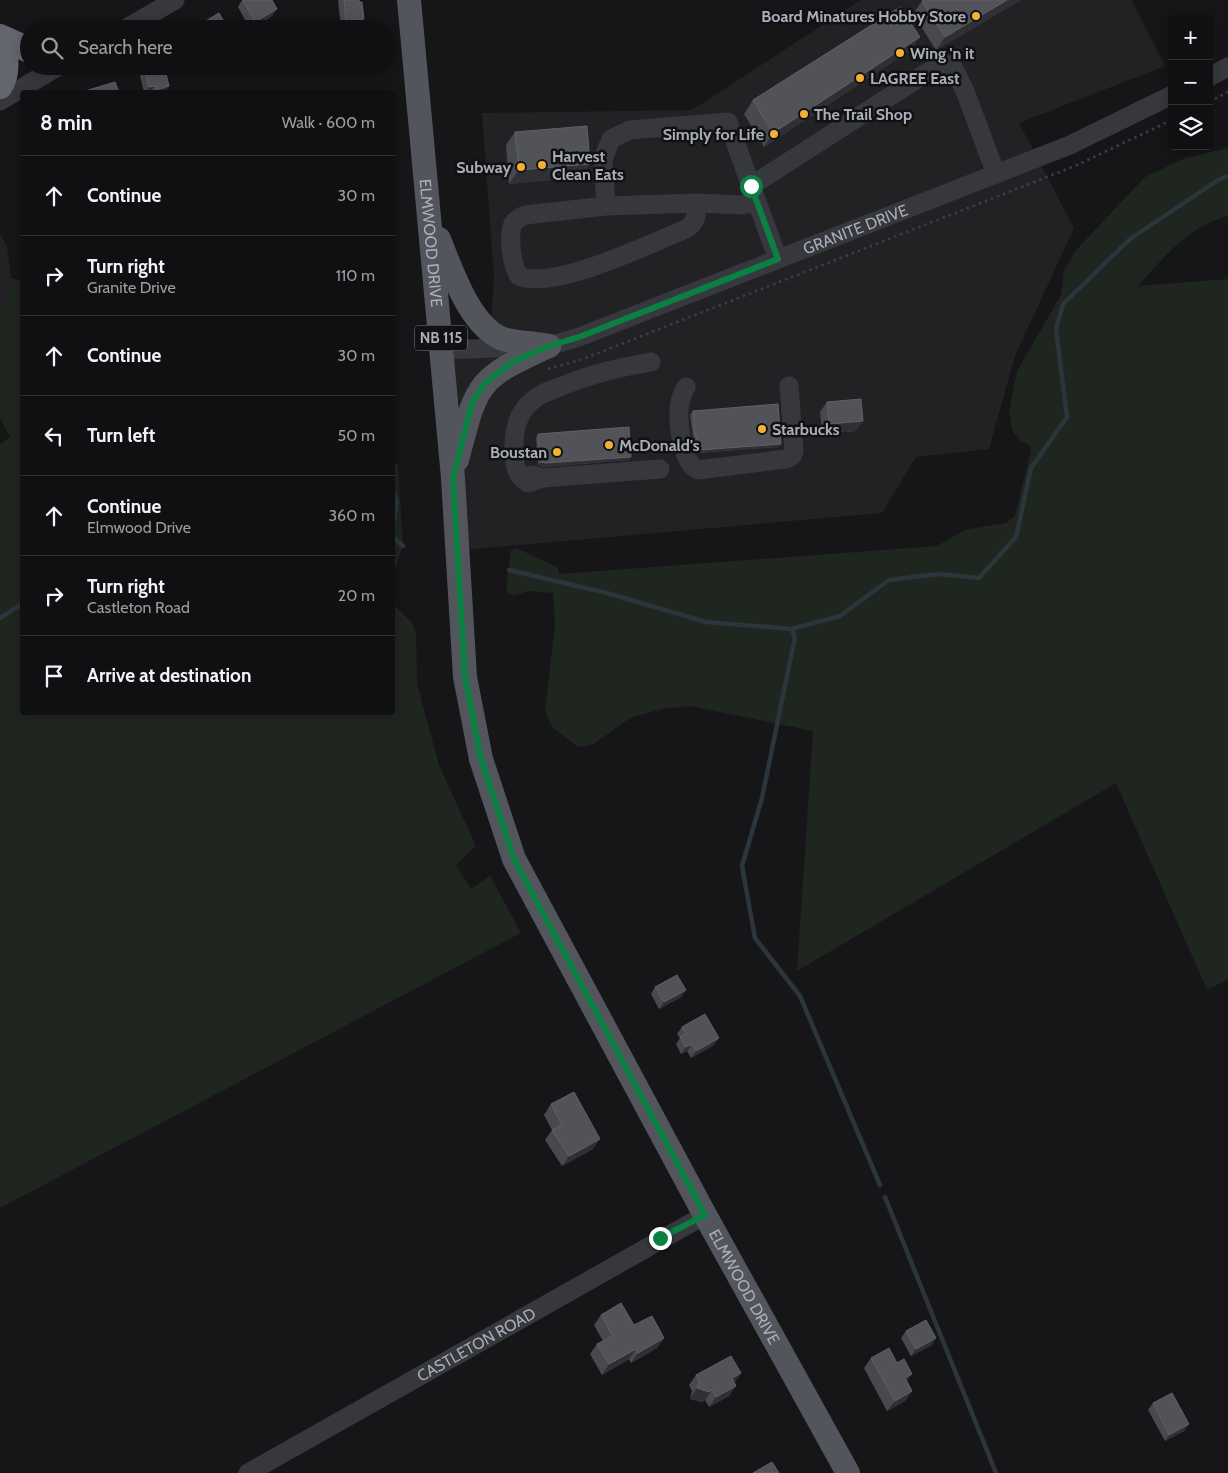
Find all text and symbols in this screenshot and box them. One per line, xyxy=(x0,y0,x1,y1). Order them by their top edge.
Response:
place label: Board Minatures Hobby Store xyxy=(761,7,966,26)
marker: Board Minatures Hobby Store xyxy=(970,10,982,22)
map controls xyxy=(1168,15,1213,150)
button: + xyxy=(1168,15,1213,60)
search box xyxy=(20,20,395,75)
icon: search xyxy=(38,34,66,62)
text: Search here xyxy=(78,36,172,59)
place label: Wing 'n it xyxy=(910,44,975,63)
marker: Wing 'n it xyxy=(894,47,906,59)
button: − xyxy=(1168,60,1213,105)
place label: LAGREE East xyxy=(870,69,960,88)
marker: LAGREE East xyxy=(854,72,866,84)
place label: The Trail Shop xyxy=(814,105,912,124)
button: layers xyxy=(1168,105,1213,150)
marker: The Trail Shop xyxy=(798,108,810,120)
text: 8 min xyxy=(40,110,92,135)
text: Walk · 600 m xyxy=(282,113,375,132)
place label: Simply for Life xyxy=(663,125,764,144)
marker: Simply for Life xyxy=(768,128,780,140)
place label: Harvest Clean Eats xyxy=(552,147,624,184)
place label: Subway xyxy=(456,158,511,177)
marker: Harvest Clean Eats xyxy=(536,159,548,171)
marker: Subway xyxy=(515,161,527,173)
route start xyxy=(740,175,763,198)
street label: ELMWOOD DRIVE xyxy=(416,178,446,308)
icon: ahead xyxy=(40,182,68,210)
text: Continue xyxy=(87,184,161,207)
text: 30 m xyxy=(338,186,375,205)
street label: GRANITE DRIVE xyxy=(800,200,911,258)
text: Turn right xyxy=(87,255,165,278)
icon: right xyxy=(40,262,68,290)
text: 110 m xyxy=(336,266,375,285)
text: Granite Drive xyxy=(87,278,176,297)
road number: NB 115 xyxy=(415,326,467,350)
icon: ahead xyxy=(40,342,68,370)
text: Continue xyxy=(87,344,161,367)
text: 30 m xyxy=(338,346,375,365)
place label: Starbucks xyxy=(772,420,840,439)
icon: left xyxy=(40,422,68,450)
marker: Starbucks xyxy=(756,423,768,435)
text: Turn left xyxy=(87,424,155,447)
text: 50 m xyxy=(338,426,375,445)
place label: McDonald's xyxy=(619,436,700,455)
marker: McDonald's xyxy=(603,439,615,451)
place label: Boustan xyxy=(490,443,547,462)
marker: Boustan xyxy=(551,446,563,458)
text: Continue xyxy=(87,495,161,518)
icon: ahead xyxy=(40,502,68,530)
text: 360 m xyxy=(328,506,375,525)
text: Elmwood Drive xyxy=(87,518,191,537)
text: Turn right xyxy=(87,575,165,598)
icon: right xyxy=(40,582,68,610)
text: 20 m xyxy=(338,586,375,605)
text: Castleton Road xyxy=(87,598,190,617)
icon: arrive xyxy=(40,662,68,690)
text: Arrive at destination xyxy=(87,664,251,687)
street label: ELMWOOD DRIVE xyxy=(705,1226,784,1348)
route end xyxy=(649,1227,672,1250)
street label: CASTLETON ROAD xyxy=(414,1304,539,1386)

